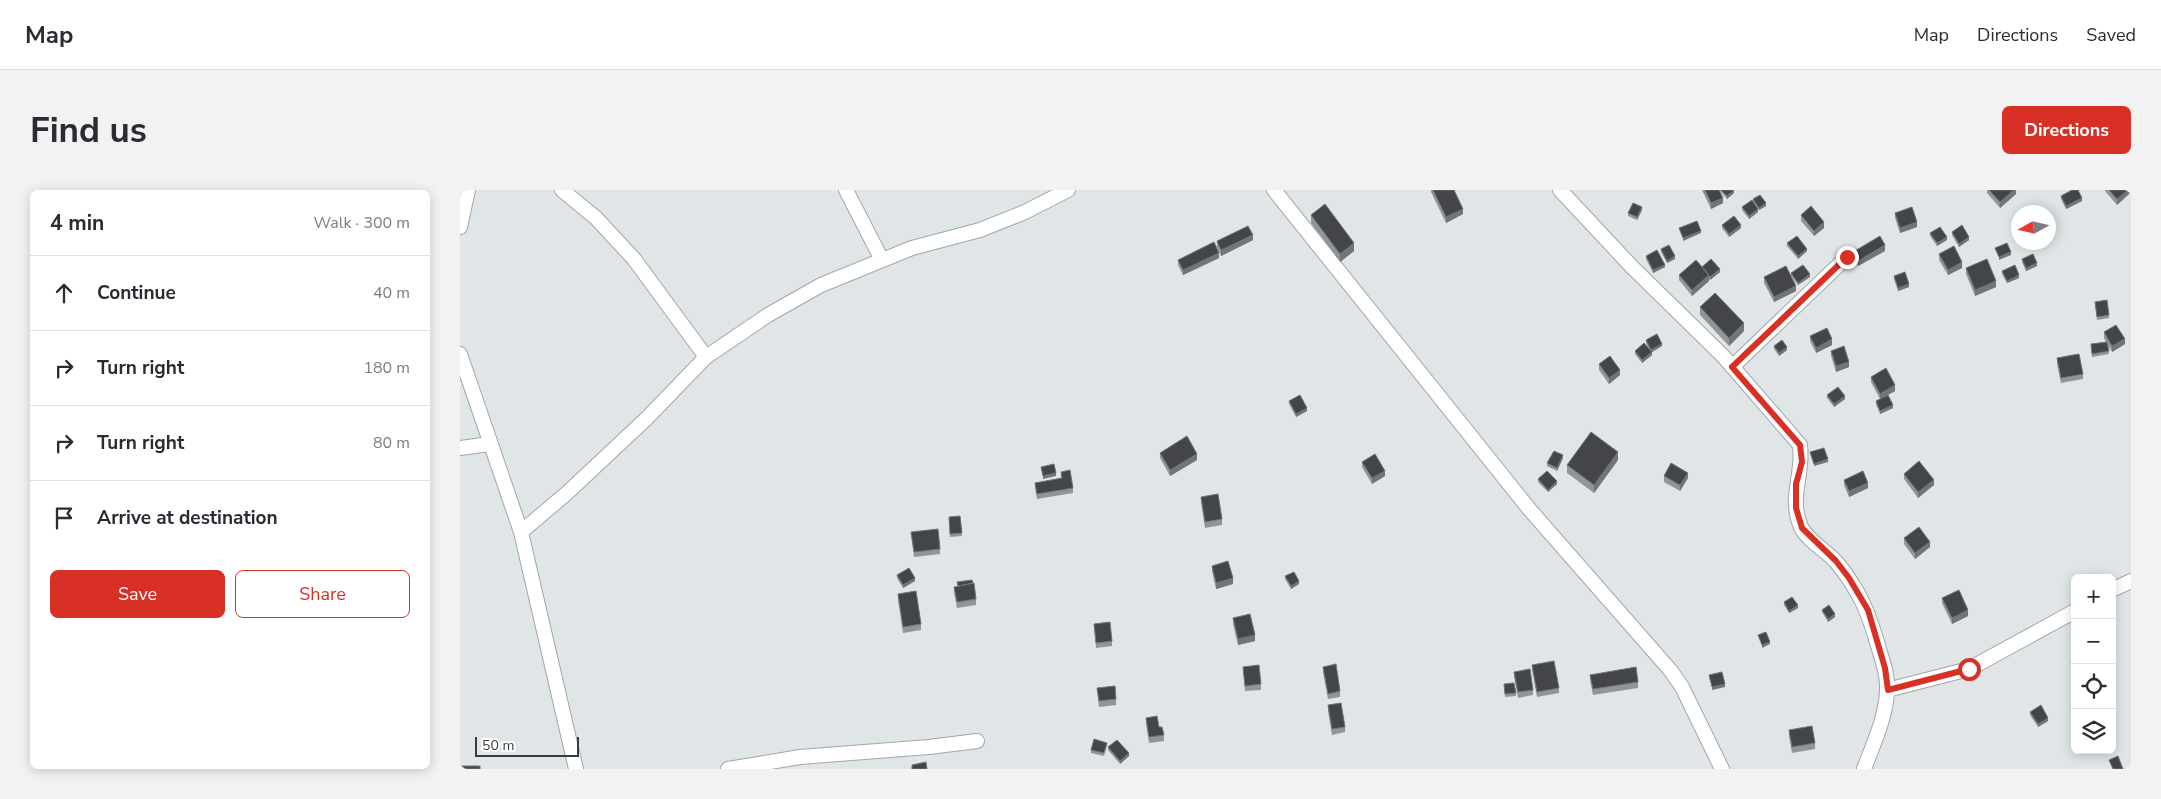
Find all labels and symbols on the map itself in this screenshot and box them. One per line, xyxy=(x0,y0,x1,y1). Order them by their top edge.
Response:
north arrow xyxy=(2011,205,2056,250)
route end xyxy=(1836,246,1859,269)
route start xyxy=(1958,658,1981,681)
scale bar xyxy=(475,734,579,757)

